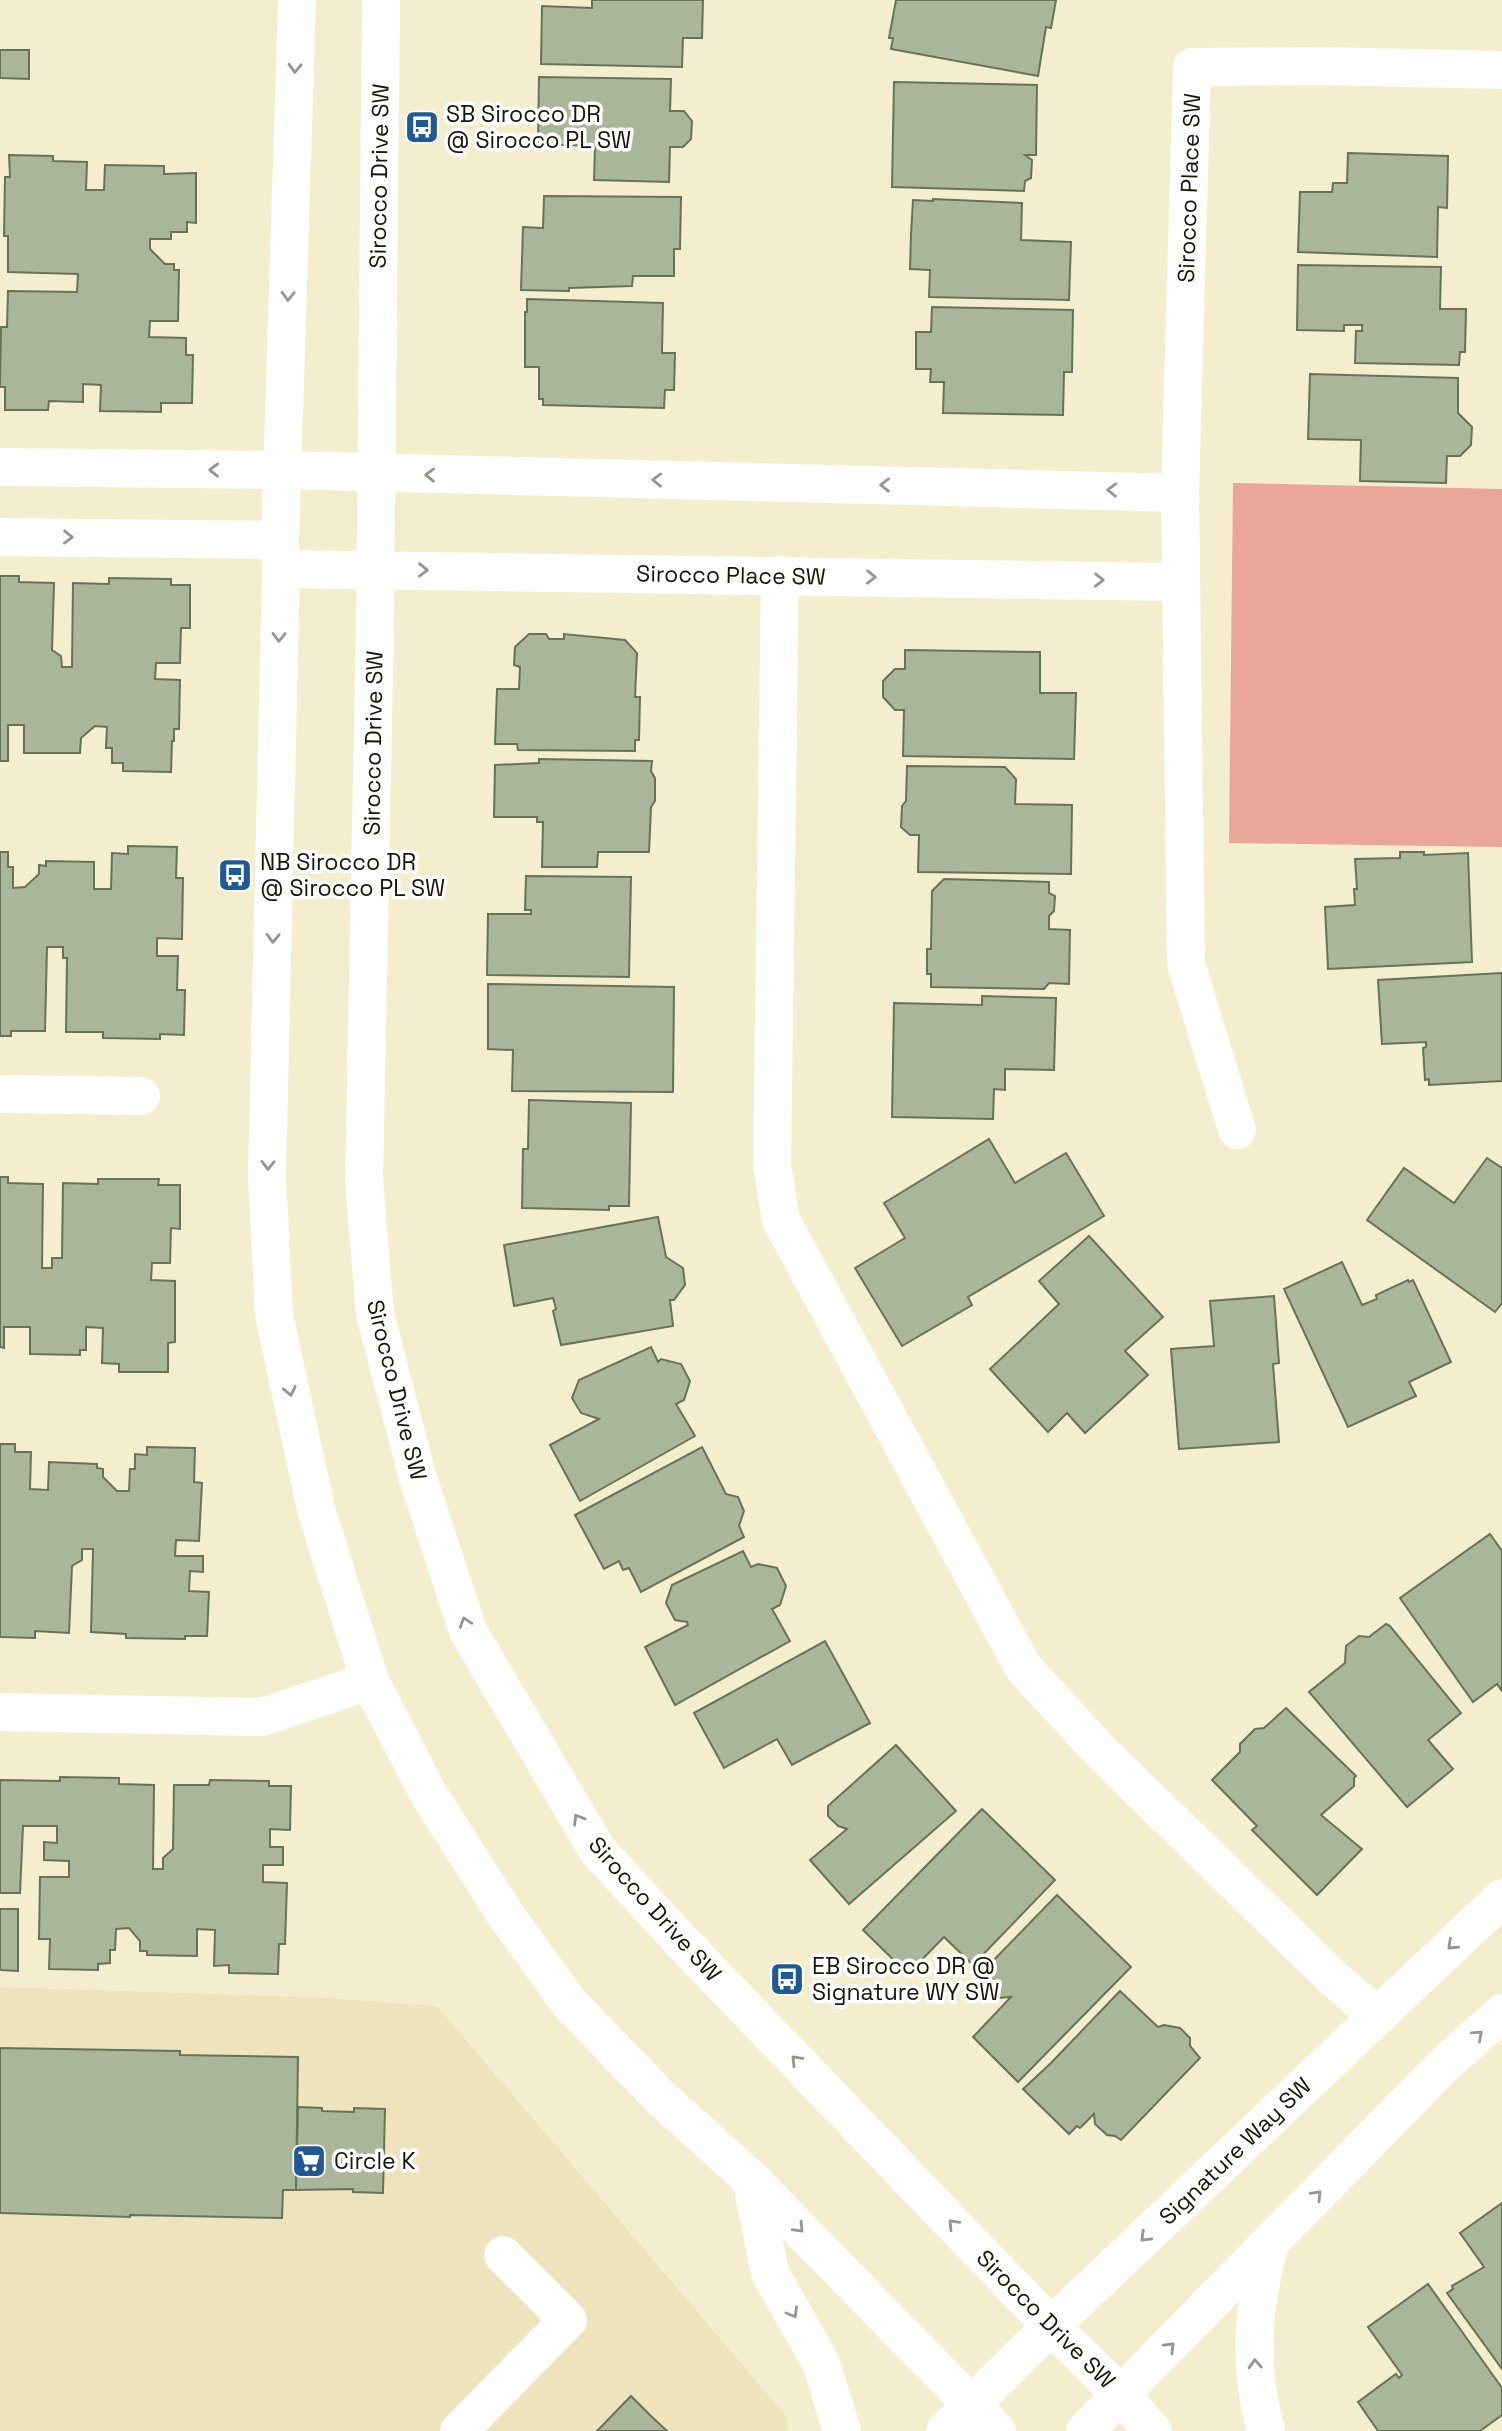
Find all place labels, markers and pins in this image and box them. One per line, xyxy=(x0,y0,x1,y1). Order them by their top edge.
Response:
place label: SB Sirocco DR @ Sirocco PL SW xyxy=(446,99,631,155)
bus stop icon: SB Sirocco DR @ Sirocco PL SW xyxy=(403,108,441,146)
place label: NB Sirocco DR @ Sirocco PL SW xyxy=(260,847,445,903)
bus stop icon: NB Sirocco DR @ Sirocco PL SW xyxy=(216,856,254,894)
place label: EB Sirocco DR @ Signature WY SW xyxy=(812,1951,999,2007)
bus stop icon: EB Sirocco DR @ Signature WY SW xyxy=(768,1960,806,1998)
supermarket icon: Circle K xyxy=(290,2142,328,2180)
place label: Circle K xyxy=(334,2146,416,2176)

